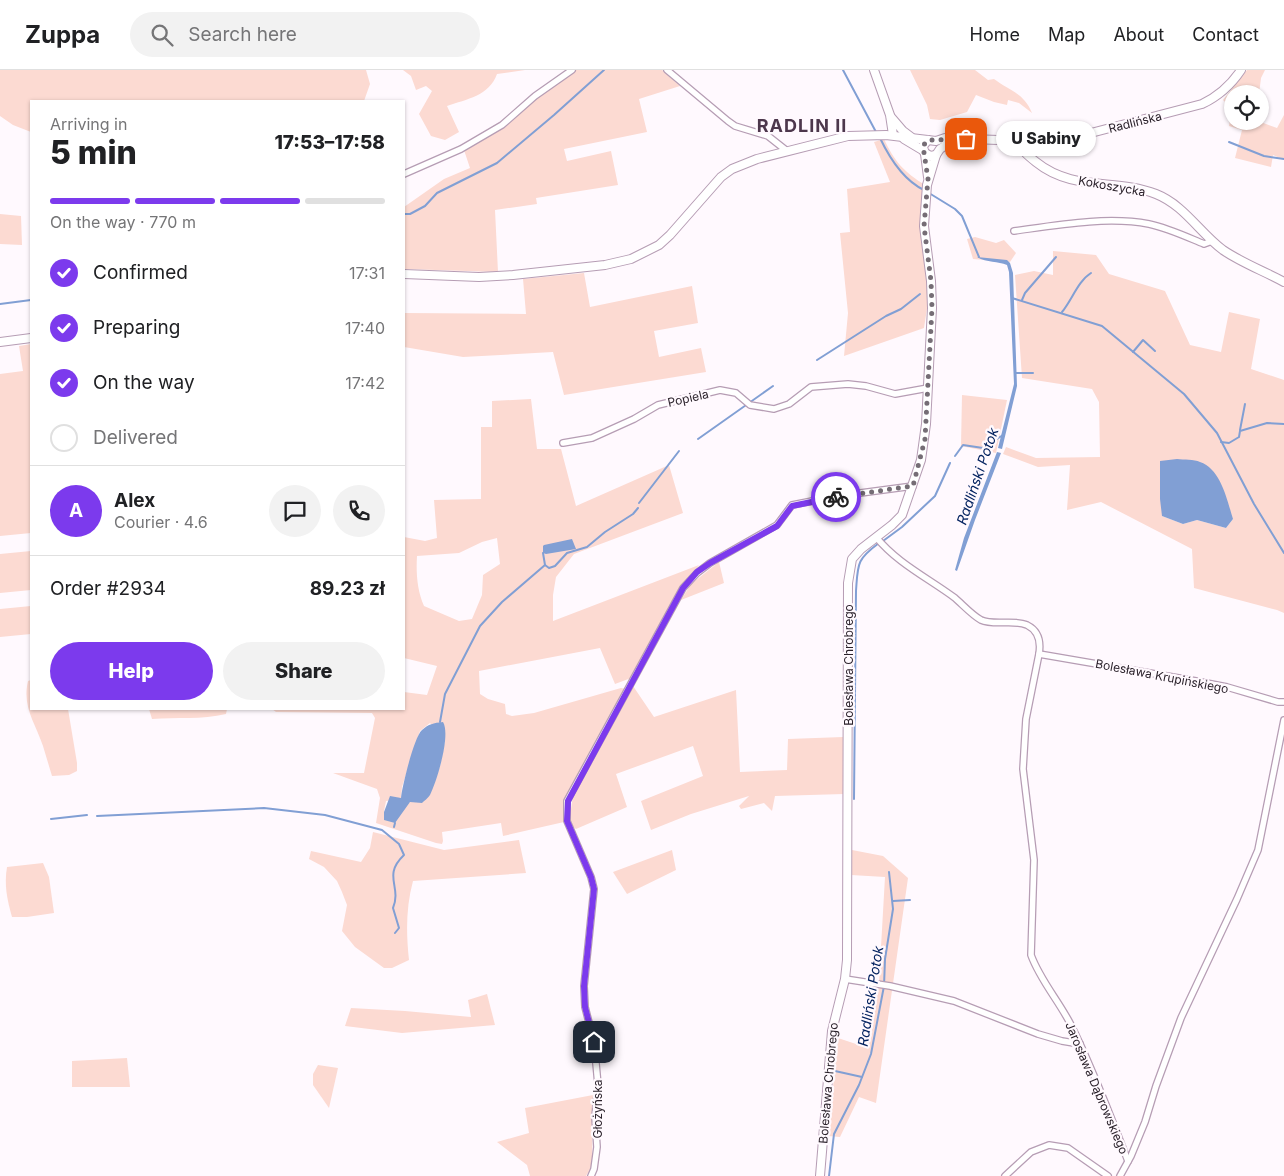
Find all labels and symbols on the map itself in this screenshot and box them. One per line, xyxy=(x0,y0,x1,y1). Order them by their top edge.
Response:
street label: Radlińska xyxy=(1107,108,1163,136)
district label: RADLIN II xyxy=(757,115,847,136)
pin xyxy=(945,118,987,160)
callout: U Sabiny xyxy=(996,122,1096,156)
street label: Kokoszycka xyxy=(1077,173,1147,199)
street label: Popiela xyxy=(666,386,710,410)
water label: Radliński Potok xyxy=(952,425,1002,527)
courier xyxy=(811,472,861,522)
street label: Bolesława Chrobrego xyxy=(841,604,856,726)
street label: Bolesława Krupińskiego xyxy=(1094,656,1230,696)
water label: Radliński Potok xyxy=(854,944,886,1047)
street label: Jarosława Dąbrowskiego xyxy=(1062,1020,1132,1156)
pin xyxy=(573,1021,615,1063)
street label: Bolesława Chrobrego xyxy=(815,1022,841,1144)
street label: Głożyńska xyxy=(590,1080,605,1139)

